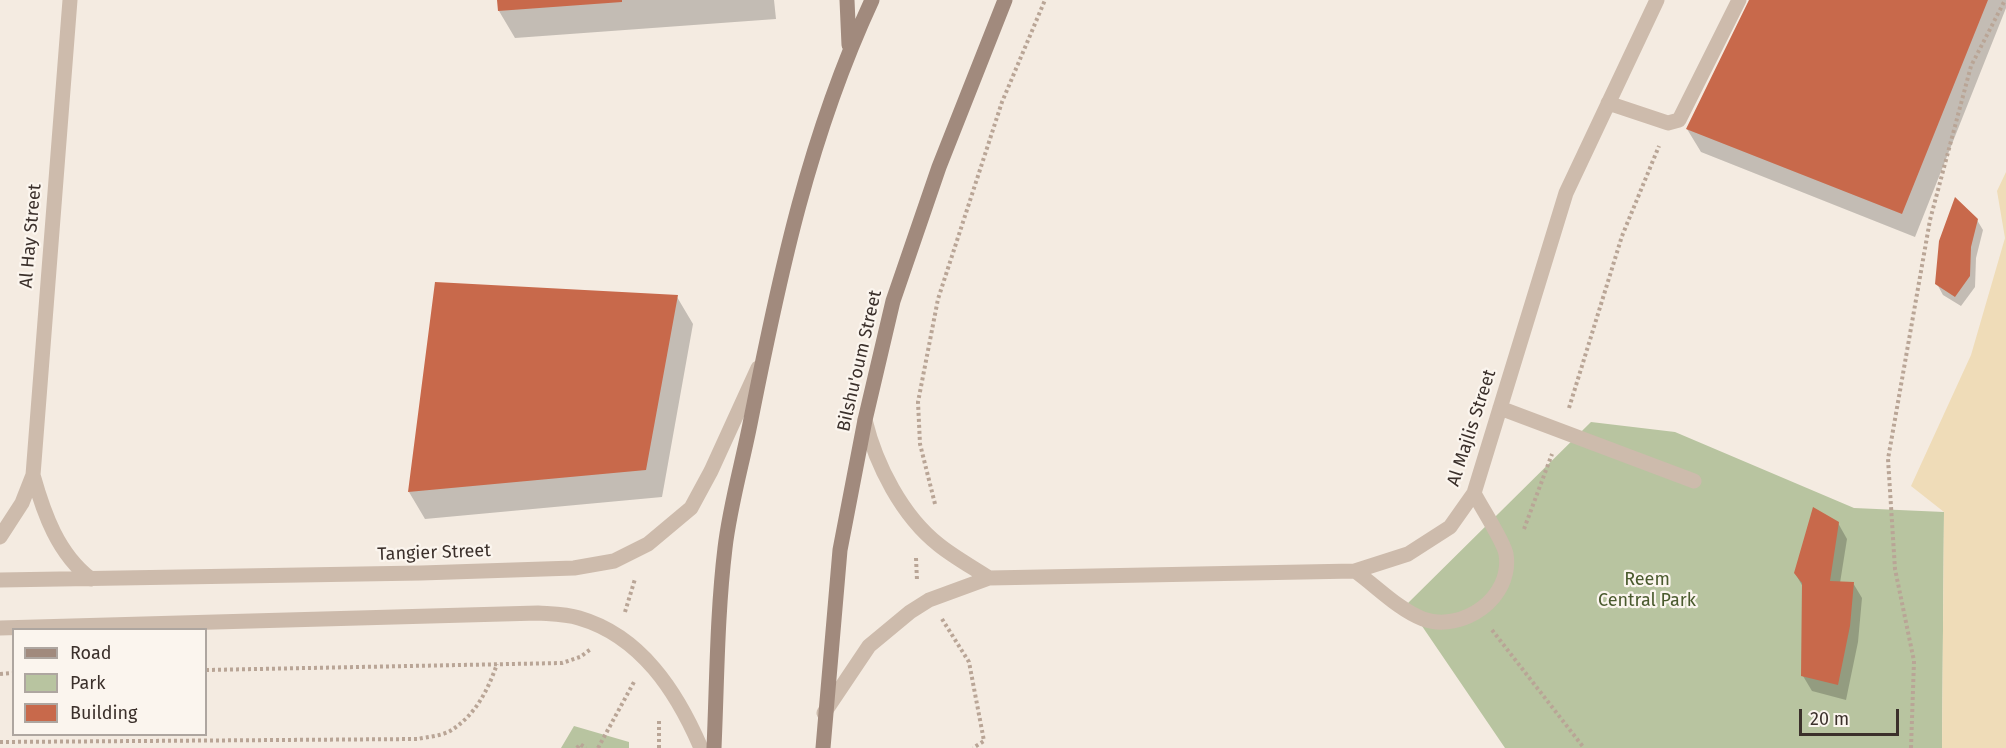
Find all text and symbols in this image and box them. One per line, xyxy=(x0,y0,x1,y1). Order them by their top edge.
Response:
street label: Al Hay Street xyxy=(16,183,46,289)
street label: Bilshu'oum Street xyxy=(833,288,887,434)
street label: Al Majlis Street xyxy=(1443,367,1501,489)
street label: Tangier Street xyxy=(377,540,491,566)
park label: Reem Central Park xyxy=(1598,569,1696,612)
legend xyxy=(12,628,207,736)
text: Road xyxy=(70,642,112,664)
text: Park xyxy=(70,672,105,694)
scale bar xyxy=(1802,697,1902,735)
text: Building xyxy=(70,702,137,724)
text: 20 m xyxy=(1810,708,1849,730)

